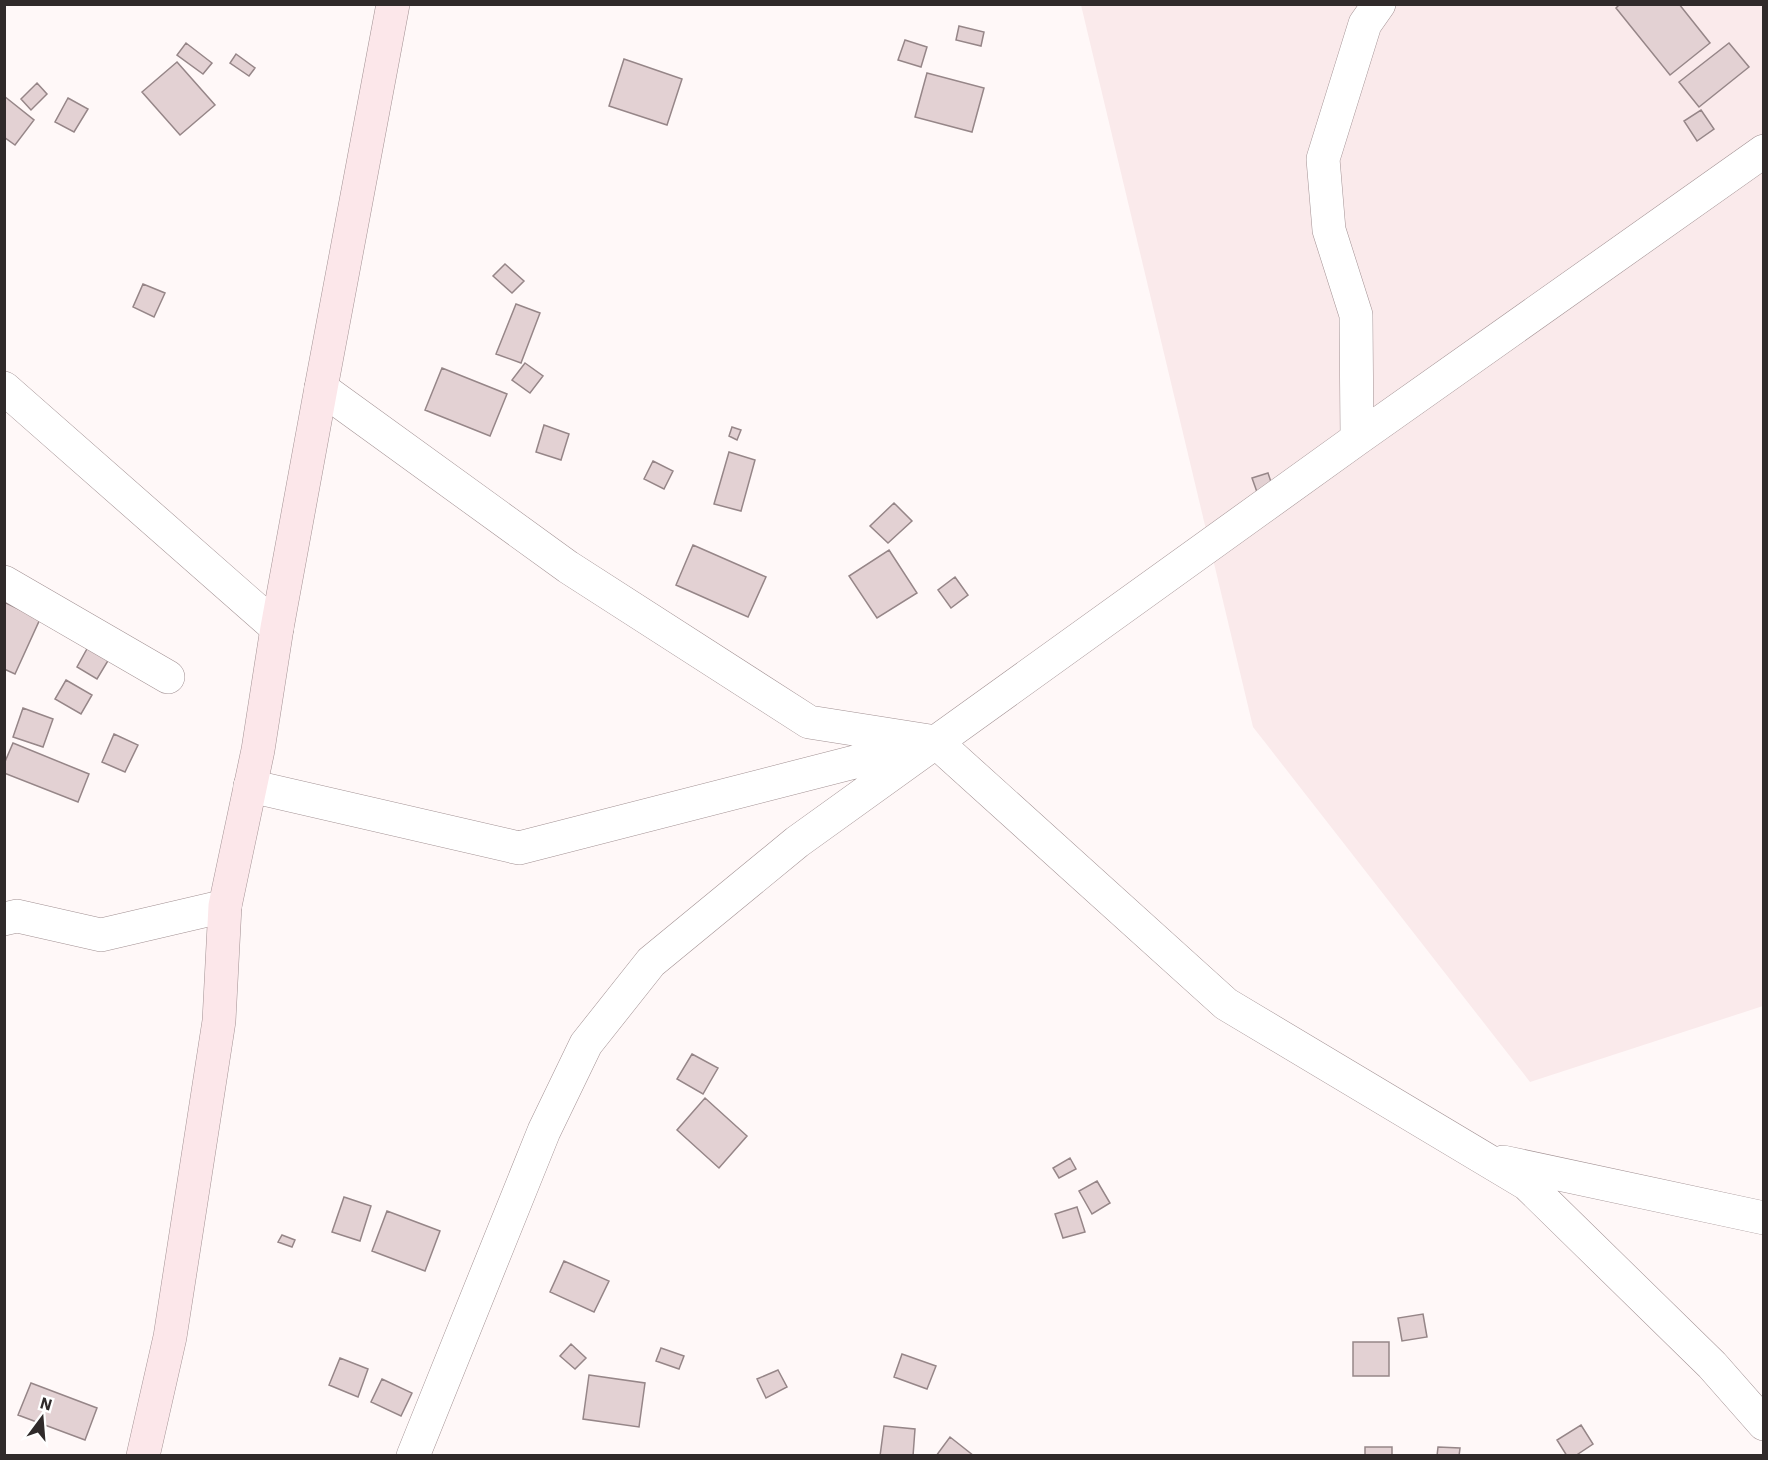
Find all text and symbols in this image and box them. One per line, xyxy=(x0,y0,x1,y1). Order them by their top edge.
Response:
north arrow xyxy=(12,1388,72,1448)
text: N xyxy=(38,1392,54,1415)

